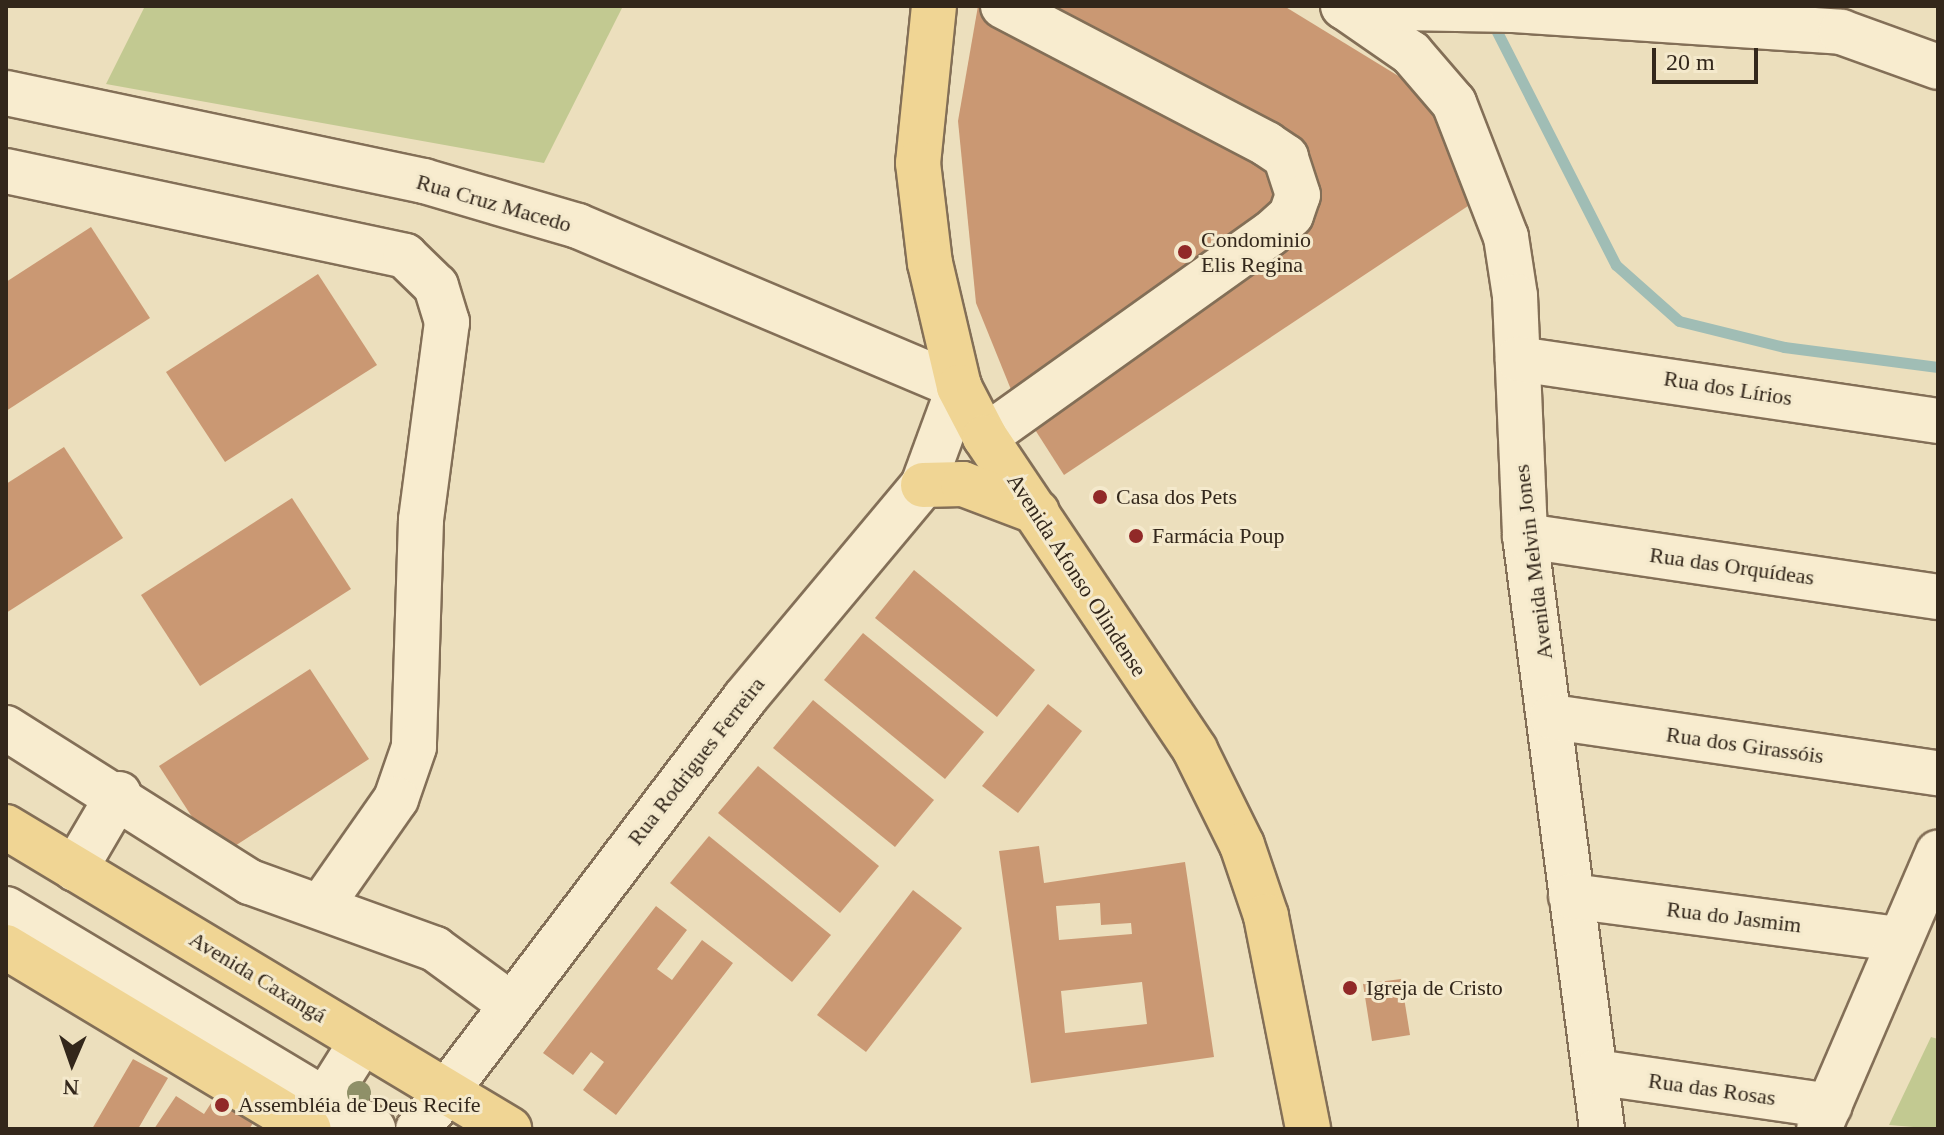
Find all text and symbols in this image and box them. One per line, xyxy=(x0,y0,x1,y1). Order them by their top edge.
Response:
scale bar xyxy=(1656,32,1762,82)
text: 20 m xyxy=(1666,49,1715,75)
street label: Rua Cruz Macedo xyxy=(413,168,575,238)
place label: Condominio Elis Regina xyxy=(1201,226,1311,278)
marker: Condominio Elis Regina xyxy=(1176,243,1194,261)
street label: Rua dos Lírios xyxy=(1662,365,1794,411)
street label: Avenida Melvin Jones xyxy=(1508,463,1558,661)
street label: Avenida Afonso Olindense xyxy=(1001,468,1153,682)
place label: Casa dos Pets xyxy=(1116,484,1237,510)
marker: Casa dos Pets xyxy=(1091,488,1109,506)
place label: Farmácia Poup xyxy=(1152,523,1285,549)
marker: Farmácia Poup xyxy=(1127,527,1145,545)
street label: Rua das Orquídeas xyxy=(1648,541,1816,591)
street label: Rua Rodrigues Ferreira xyxy=(622,672,770,850)
street label: Rua dos Girassóis xyxy=(1664,721,1826,769)
street label: Rua do Jasmim xyxy=(1665,896,1803,938)
street label: Avenida Caxangá xyxy=(185,926,331,1028)
place label: Igreja de Cristo xyxy=(1366,975,1503,1001)
marker: Igreja de Cristo xyxy=(1341,979,1359,997)
north arrow xyxy=(32,1023,112,1103)
street label: Rua das Rosas xyxy=(1647,1067,1777,1111)
text: N xyxy=(63,1075,80,1100)
place label: Assembléia de Deus Recife xyxy=(238,1092,481,1118)
marker: Assembléia de Deus Recife xyxy=(213,1096,231,1114)

